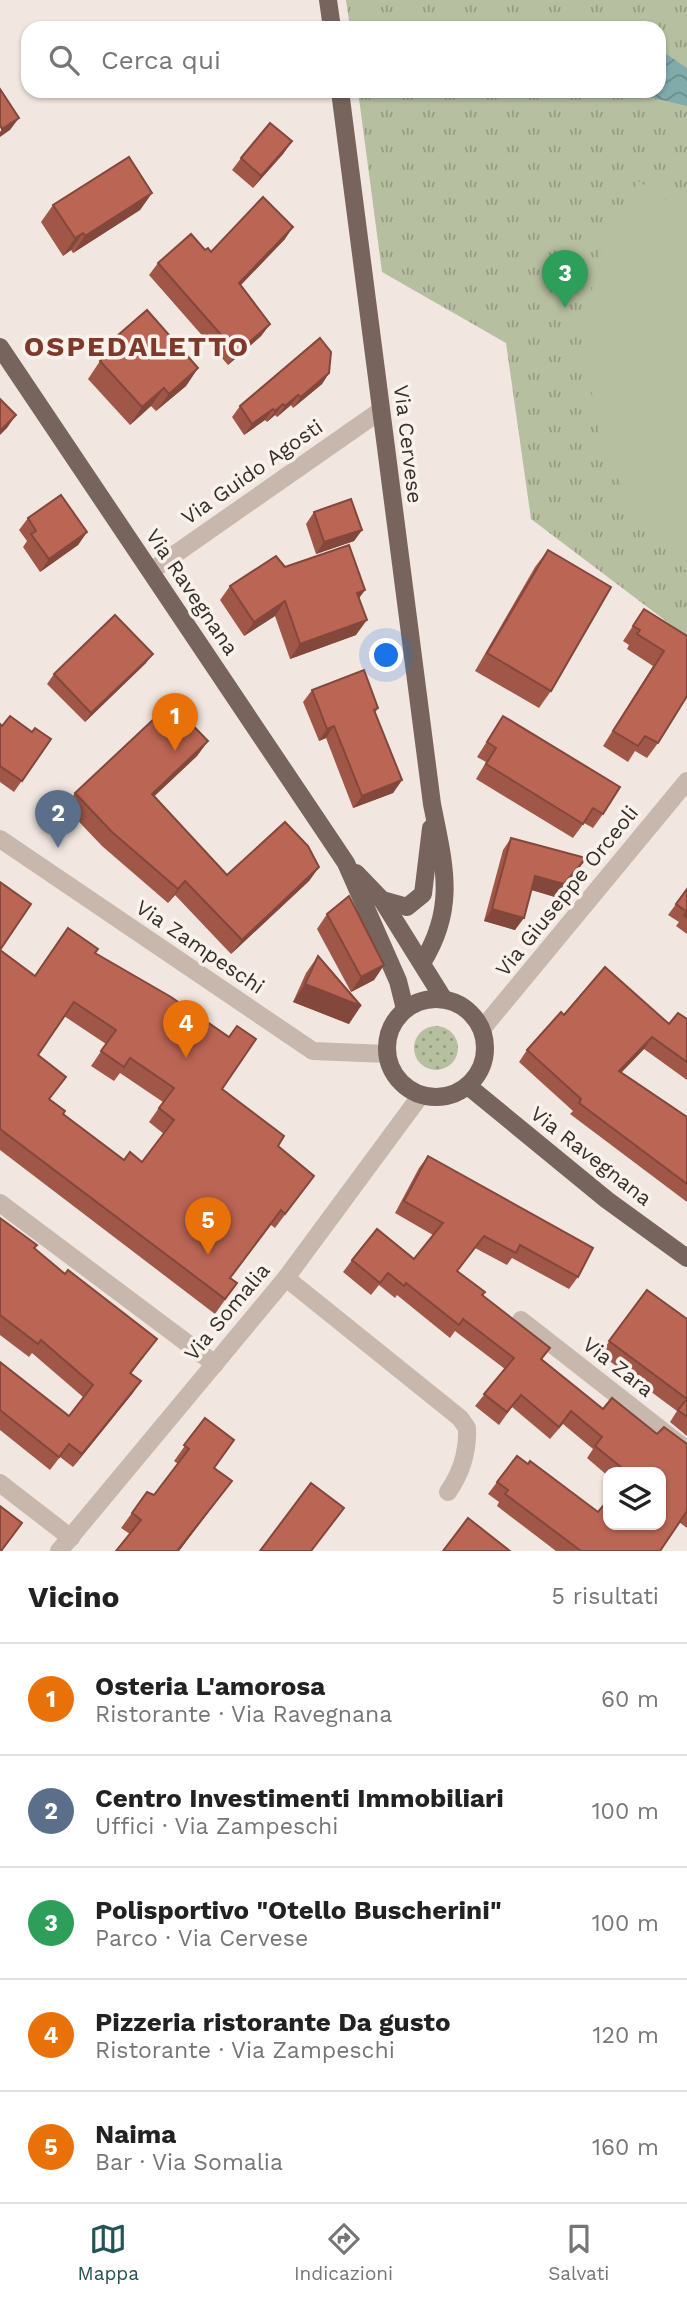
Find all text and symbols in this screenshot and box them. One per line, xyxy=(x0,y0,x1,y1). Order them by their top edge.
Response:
search box xyxy=(21,21,666,98)
icon: search xyxy=(45,41,83,79)
text: Cerca qui xyxy=(101,45,221,75)
pin: 3 xyxy=(542,250,588,308)
district label: OSPEDALETTO xyxy=(24,330,250,363)
street label: Via Cervese xyxy=(389,383,428,505)
street label: Via Guido Agosti xyxy=(176,414,327,530)
street label: Via Ravegnana xyxy=(141,524,244,660)
your location xyxy=(369,638,403,672)
pin: 1 xyxy=(152,693,198,751)
pin: 2 xyxy=(35,790,81,848)
street label: Via Giuseppe Orceoli xyxy=(490,800,643,981)
street label: Via Zampeschi xyxy=(131,894,269,999)
pin: 4 xyxy=(163,1000,209,1058)
street label: Via Ravegnana xyxy=(526,1100,657,1211)
pin: 5 xyxy=(185,1197,231,1255)
street label: Via Somalia xyxy=(179,1258,275,1366)
street label: Via Zara xyxy=(578,1331,659,1402)
map controls xyxy=(603,1467,666,1530)
button: layers xyxy=(603,1467,666,1530)
text: Vicino xyxy=(28,1579,120,1614)
text: 5 risultati xyxy=(551,1583,659,1610)
text: Osteria L'amorosa xyxy=(95,1671,325,1701)
text: 1 xyxy=(46,1686,56,1713)
text: 60 m xyxy=(601,1686,659,1713)
text: Ristorante · Via Ravegnana xyxy=(95,1701,392,1728)
text: Centro Investimenti Immobiliari xyxy=(95,1783,504,1813)
text: 2 xyxy=(44,1798,58,1825)
text: 100 m xyxy=(592,1798,659,1825)
text: Uffici · Via Zampeschi xyxy=(95,1813,338,1840)
text: Polisportivo "Otello Buscherini" xyxy=(95,1895,502,1925)
text: 3 xyxy=(44,1910,58,1937)
text: 100 m xyxy=(592,1910,659,1937)
text: Parco · Via Cervese xyxy=(95,1925,308,1952)
text: Pizzeria ristorante Da gusto xyxy=(95,2007,450,2037)
text: 4 xyxy=(44,2022,58,2049)
text: 120 m xyxy=(593,2022,659,2049)
text: Ristorante · Via Zampeschi xyxy=(95,2037,395,2064)
text: Naima xyxy=(95,2119,176,2149)
text: 5 xyxy=(44,2134,58,2161)
text: 160 m xyxy=(592,2134,659,2161)
text: Bar · Via Somalia xyxy=(95,2149,283,2176)
tab: Mappa xyxy=(78,2220,139,2285)
tab: Indicazioni xyxy=(294,2220,393,2285)
tab: Salvati xyxy=(548,2220,609,2285)

